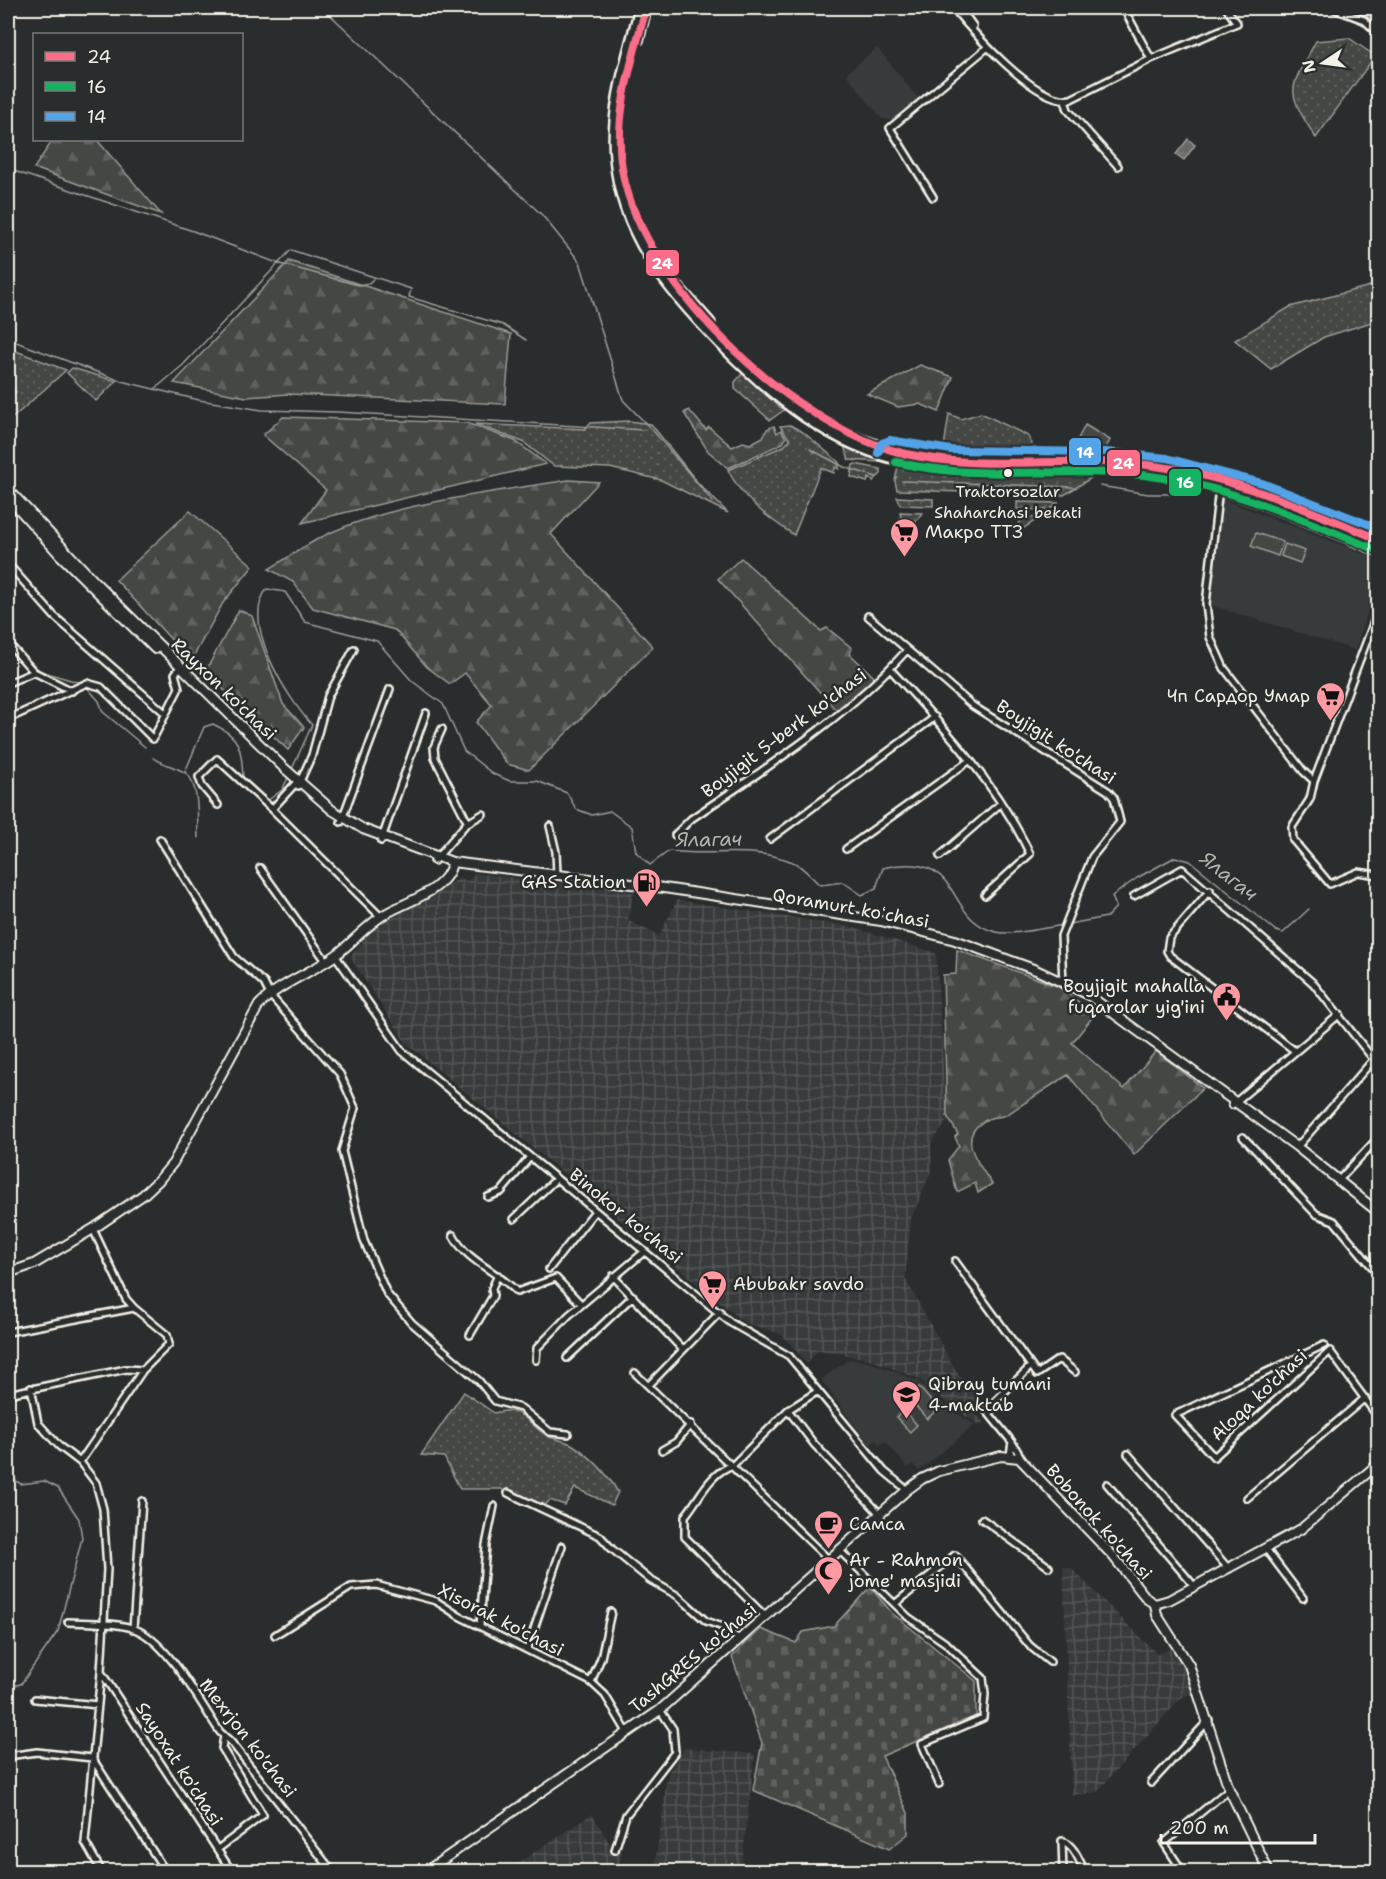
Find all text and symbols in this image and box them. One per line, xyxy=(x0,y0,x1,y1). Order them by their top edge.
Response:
legend xyxy=(33,33,243,141)
north arrow xyxy=(1293,33,1353,93)
text: 24 xyxy=(87,45,111,69)
text: N xyxy=(1297,58,1321,75)
text: 16 xyxy=(87,75,107,99)
text: 14 xyxy=(87,105,106,129)
line badge: 24 xyxy=(645,249,680,277)
text: 24 xyxy=(651,253,673,274)
line badge: 14 xyxy=(1068,437,1102,466)
text: 14 xyxy=(1076,442,1094,463)
line badge: 24 xyxy=(1106,449,1141,477)
text: 24 xyxy=(1112,453,1134,474)
marker: Traktorsozlar Shaharchasi bekati xyxy=(1002,467,1014,479)
line badge: 16 xyxy=(1168,468,1202,497)
text: 16 xyxy=(1176,472,1194,493)
place label: Traktorsozlar Shaharchasi bekati xyxy=(934,481,1082,523)
supermarket icon: Макро ТТЗ xyxy=(888,516,920,558)
place label: Макро ТТЗ xyxy=(925,520,1023,544)
street label: Rayxon ko'chasi xyxy=(166,632,282,746)
street label: Boyjigit 5-berk ko'chasi xyxy=(696,663,872,803)
supermarket icon: Чп Сардор Умар xyxy=(1315,680,1347,722)
place label: Чп Сардор Умар xyxy=(1167,684,1310,708)
street label: Boyjigit ko'chasi xyxy=(991,694,1121,790)
water label: Ялагач xyxy=(675,825,743,853)
water label: Ялагач xyxy=(1194,845,1263,907)
fuel station icon: GAS Station xyxy=(631,866,663,908)
place label: GAS Station xyxy=(521,870,626,894)
street label: Qoramurt koʻchasi xyxy=(771,882,931,934)
place label: Boyjigit mahalla fuqarolar yig'ini xyxy=(1063,974,1205,1019)
public building icon: Boyjigit mahalla fuqarolar yig'ini xyxy=(1210,980,1242,1022)
street label: Binokor ko'chasi xyxy=(564,1163,688,1269)
supermarket icon: Abubakr savdo xyxy=(696,1268,728,1310)
place label: Abubakr savdo xyxy=(733,1272,864,1296)
street label: Aloqa ko'chasi xyxy=(1205,1344,1313,1446)
place label: Qibray tumani 4-maktab xyxy=(928,1372,1051,1417)
school or university icon: Qibray tumani 4-maktab xyxy=(891,1378,923,1420)
street label: Bobonok ko'chasi xyxy=(1040,1459,1158,1585)
cafe icon: Самса xyxy=(812,1508,844,1550)
place label: Самса xyxy=(849,1512,905,1536)
place label: Ar - Rahmon jome' masjidi xyxy=(848,1548,963,1593)
mosque icon: Ar - Rahmon jome' masjidi xyxy=(812,1554,844,1596)
street label: Xisorak ko'chasi xyxy=(434,1578,568,1662)
street label: TashGRES ko'chasi xyxy=(624,1597,762,1719)
street label: Mexrjon ko'chasi xyxy=(194,1674,302,1802)
street label: Sayoxat ko'chasi xyxy=(130,1697,228,1831)
scale bar xyxy=(1161,1807,1316,1845)
text: 200 m xyxy=(1170,1816,1229,1840)

